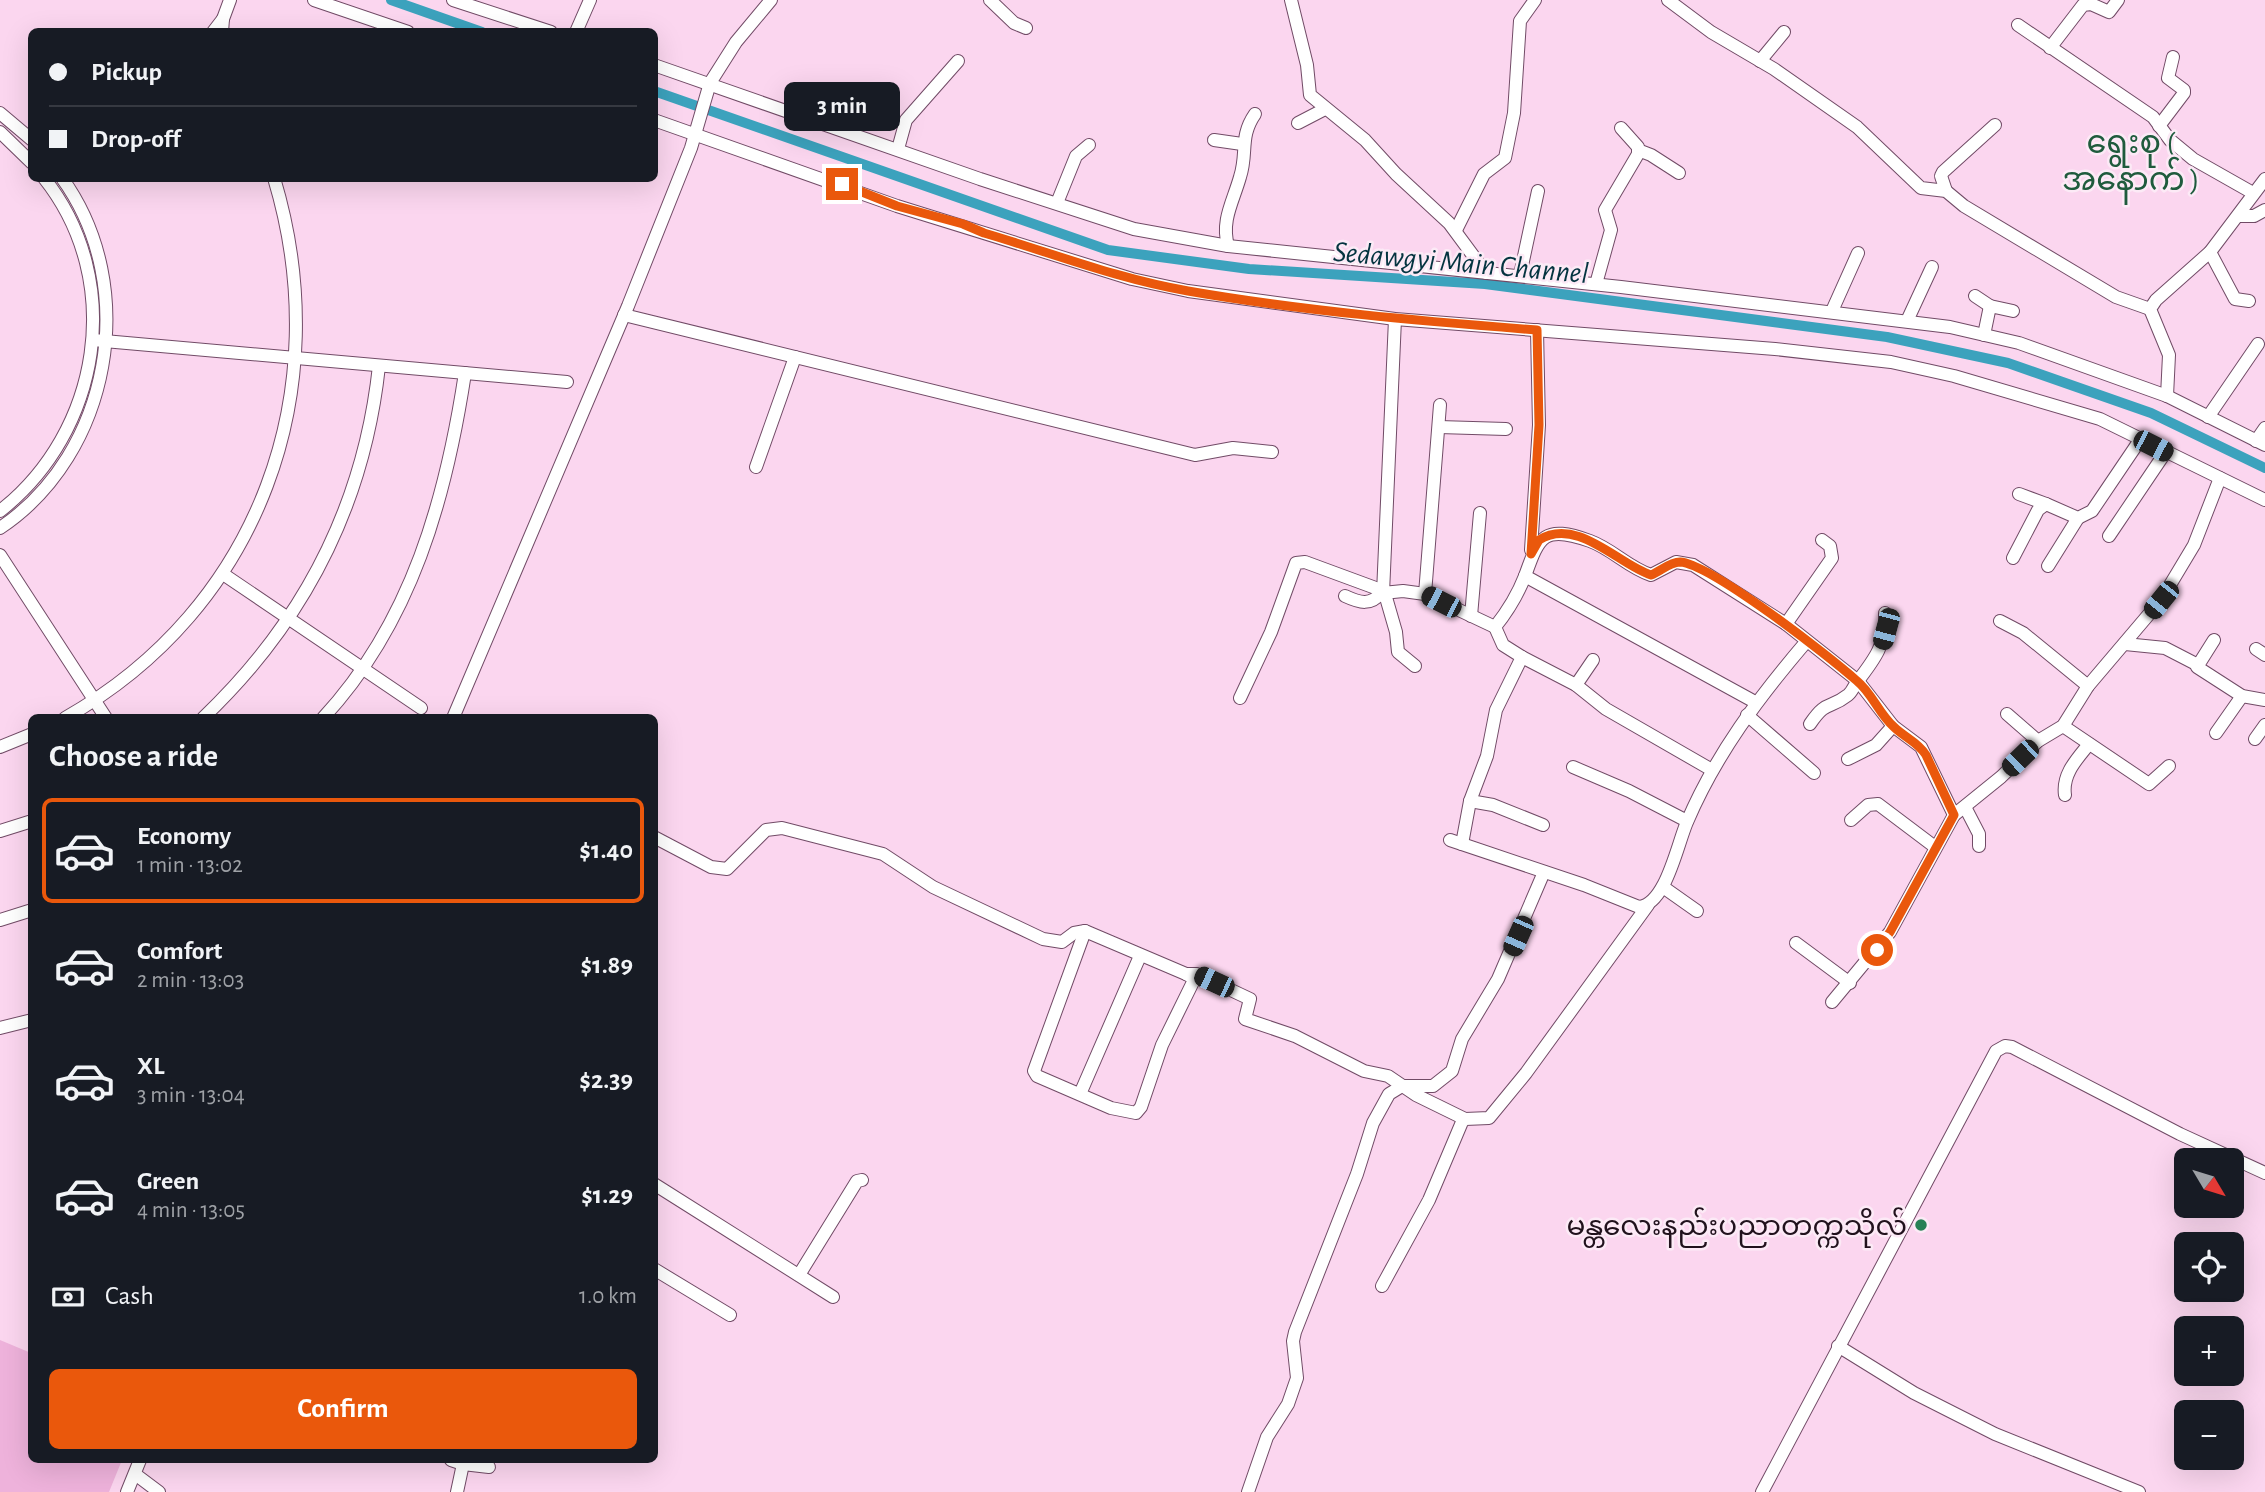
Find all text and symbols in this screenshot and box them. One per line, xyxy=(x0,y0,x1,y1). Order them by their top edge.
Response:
text: Pickup xyxy=(91,59,162,85)
callout: 3 min xyxy=(784,82,900,132)
text: 3 min xyxy=(817,95,867,118)
text: Drop-off xyxy=(91,126,180,152)
district label: ရွေးစု ( အနောက် ) xyxy=(2062,127,2200,205)
route end xyxy=(826,168,858,200)
water label: Sedawgyi Main Channel xyxy=(1332,237,1590,289)
car xyxy=(2130,427,2177,465)
car xyxy=(2140,577,2183,623)
car xyxy=(1418,583,1465,621)
car xyxy=(1871,606,1902,652)
car xyxy=(1998,736,2043,780)
text: Choose a ride xyxy=(49,740,218,772)
icon: car xyxy=(53,819,116,882)
text: Economy xyxy=(137,823,231,849)
text: $1.40 xyxy=(579,837,633,863)
text: 1 min · 13:02 xyxy=(137,854,243,877)
car xyxy=(1500,913,1537,959)
icon: car xyxy=(53,934,116,997)
route start xyxy=(1861,934,1893,966)
text: Comfort xyxy=(137,938,222,964)
text: $1.89 xyxy=(581,952,633,978)
car xyxy=(1191,964,1238,1000)
text: 2 min · 13:03 xyxy=(137,969,244,992)
icon: car xyxy=(53,1049,116,1112)
text: XL xyxy=(137,1053,164,1079)
text: $2.39 xyxy=(579,1067,633,1093)
text: 3 min · 13:04 xyxy=(137,1084,245,1107)
north arrow xyxy=(2174,1148,2244,1218)
map controls xyxy=(2174,1148,2244,1470)
icon: car xyxy=(53,1164,116,1227)
text: Green xyxy=(137,1168,199,1194)
text: $1.29 xyxy=(581,1182,633,1208)
text: 4 min · 13:05 xyxy=(137,1199,245,1222)
place label: မန္တလေးနည်းပညာတက္ကသိုလ် xyxy=(1566,1207,1907,1248)
marker: မန္တလေးနည်းပညာတက္ကသိုလ် xyxy=(1913,1217,1929,1233)
button: locate xyxy=(2174,1232,2244,1302)
icon: cash xyxy=(49,1278,87,1316)
text: Cash xyxy=(105,1283,154,1309)
text: 1.0 km xyxy=(579,1285,637,1308)
button: + xyxy=(2174,1316,2244,1386)
button: Confirm xyxy=(49,1369,637,1449)
button: − xyxy=(2174,1400,2244,1470)

